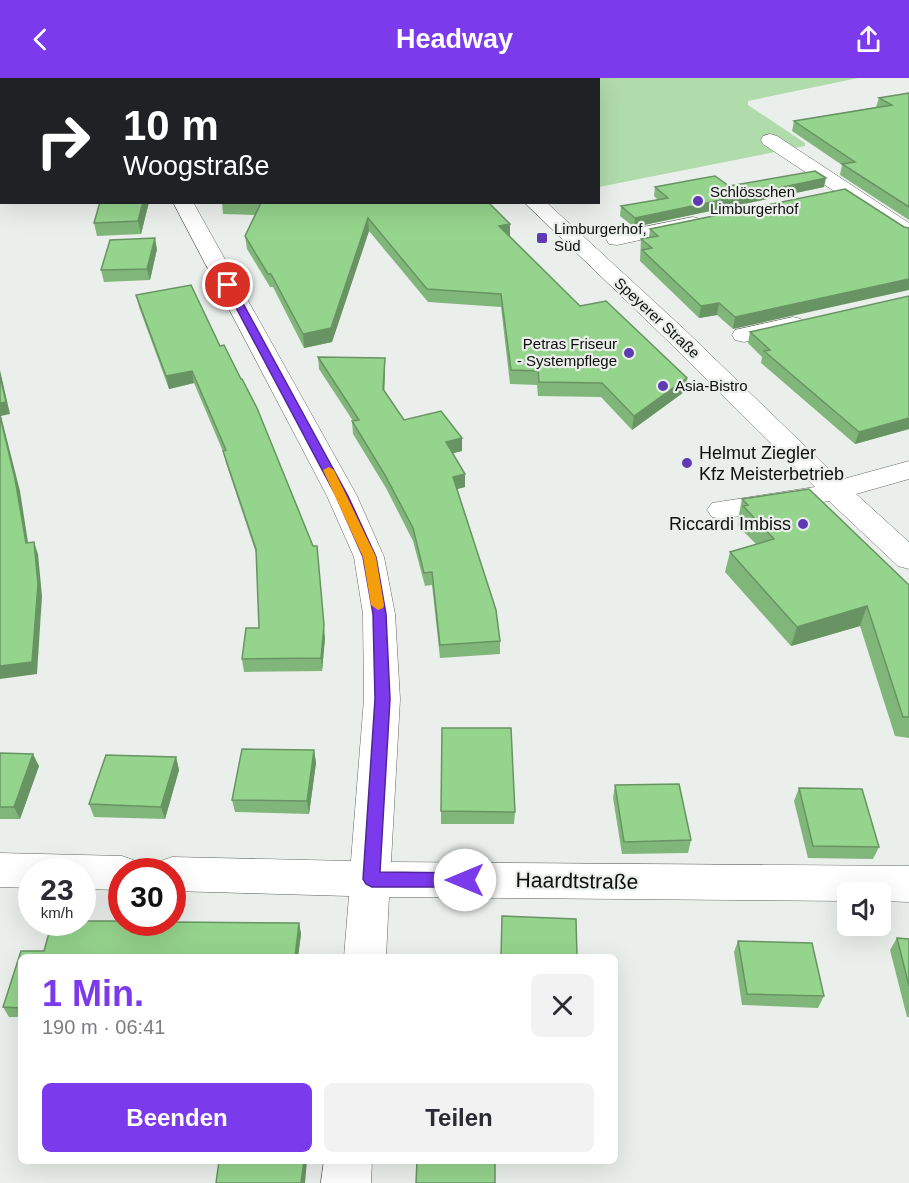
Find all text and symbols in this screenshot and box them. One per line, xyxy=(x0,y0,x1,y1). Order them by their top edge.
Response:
icon: back xyxy=(24,23,57,56)
icon: share xyxy=(852,23,885,56)
text: Headway xyxy=(396,24,513,54)
icon: right xyxy=(24,102,102,180)
text: 10 m xyxy=(123,102,219,149)
text: Woogstraße xyxy=(123,151,270,181)
place label: Schlösschen Limburgerhof xyxy=(710,183,799,217)
marker: Schlösschen Limburgerhof xyxy=(691,194,705,208)
place label: Limburgerhof, Süd xyxy=(554,220,647,254)
marker: Limburgerhof, Süd xyxy=(535,231,549,245)
pin xyxy=(202,259,253,310)
icon: arrive xyxy=(211,268,244,301)
street label: Speyerer Straße xyxy=(611,274,703,361)
place label: Petras Friseur - Systempflege xyxy=(517,335,617,369)
marker: Petras Friseur - Systempflege xyxy=(622,346,636,360)
place label: Asia-Bistro xyxy=(675,377,748,394)
marker: Asia-Bistro xyxy=(656,379,670,393)
place label: Helmut Ziegler Kfz Meisterbetrieb xyxy=(699,443,844,484)
marker: Helmut Ziegler Kfz Meisterbetrieb xyxy=(680,456,694,470)
place label: Riccardi Imbiss xyxy=(669,514,791,534)
marker: Riccardi Imbiss xyxy=(796,517,810,531)
position arrow xyxy=(433,848,497,912)
speed limit sign: 30 xyxy=(108,858,186,936)
street label: Haardtstraße xyxy=(516,868,638,893)
text: 23 xyxy=(40,873,74,906)
map controls xyxy=(837,882,891,936)
button: sound xyxy=(837,882,891,936)
text: km/h xyxy=(41,904,73,921)
text: 1 Min. xyxy=(42,973,144,1014)
button: close xyxy=(531,974,594,1037)
text: 190 m · 06:41 xyxy=(42,1016,165,1038)
button: Beenden xyxy=(42,1083,312,1152)
button: Teilen xyxy=(324,1083,594,1152)

